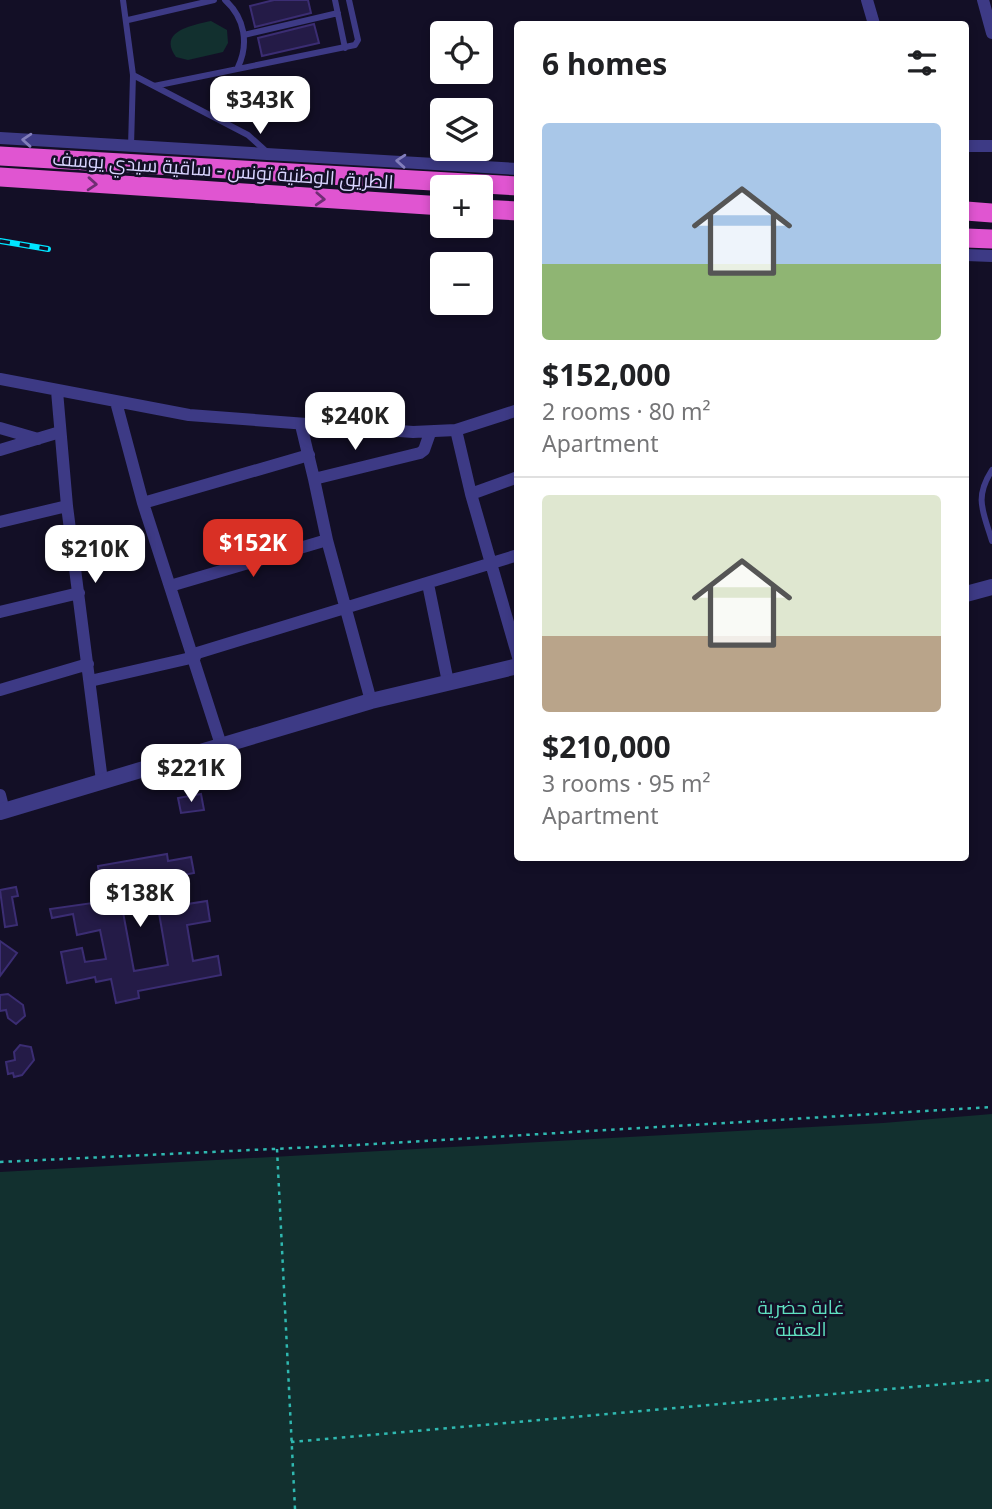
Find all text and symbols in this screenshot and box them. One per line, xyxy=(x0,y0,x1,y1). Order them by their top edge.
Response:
map controls xyxy=(430,21,493,315)
button: locate xyxy=(430,21,493,84)
text: 6 homes xyxy=(542,43,667,84)
icon: filters xyxy=(903,44,941,82)
pin: $343K xyxy=(211,76,309,136)
text: $343K xyxy=(226,83,294,115)
button: layers xyxy=(430,98,493,161)
one-way arrow xyxy=(21,132,32,147)
street label: الطريق الوطنية تونس - ساقية سيدي يوسف xyxy=(51,145,394,197)
one-way arrow xyxy=(395,154,406,169)
icon: home xyxy=(679,168,805,294)
button: + xyxy=(430,175,493,238)
one-way arrow xyxy=(87,176,98,191)
one-way arrow xyxy=(314,191,325,206)
button: − xyxy=(430,252,493,315)
text: $152,000 xyxy=(542,354,671,395)
pin: $240K xyxy=(306,392,404,452)
text: 2 rooms · 80 m² xyxy=(542,395,711,427)
text: $240K xyxy=(321,399,389,431)
text: Apartment xyxy=(542,427,659,459)
pin: $152K xyxy=(204,520,302,579)
pin: $210K xyxy=(46,526,144,585)
text: $152K xyxy=(219,526,287,558)
text: $210K xyxy=(61,532,129,564)
icon: home xyxy=(679,540,805,666)
text: $210,000 xyxy=(542,726,671,767)
pin: $221K xyxy=(142,744,240,804)
text: $221K xyxy=(157,751,225,783)
text: 3 rooms · 95 m² xyxy=(542,767,711,799)
text: Apartment xyxy=(542,799,659,831)
pin: $138K xyxy=(91,870,189,929)
text: $138K xyxy=(106,876,174,908)
park label: غابة حضرية العقبة xyxy=(757,1294,845,1342)

